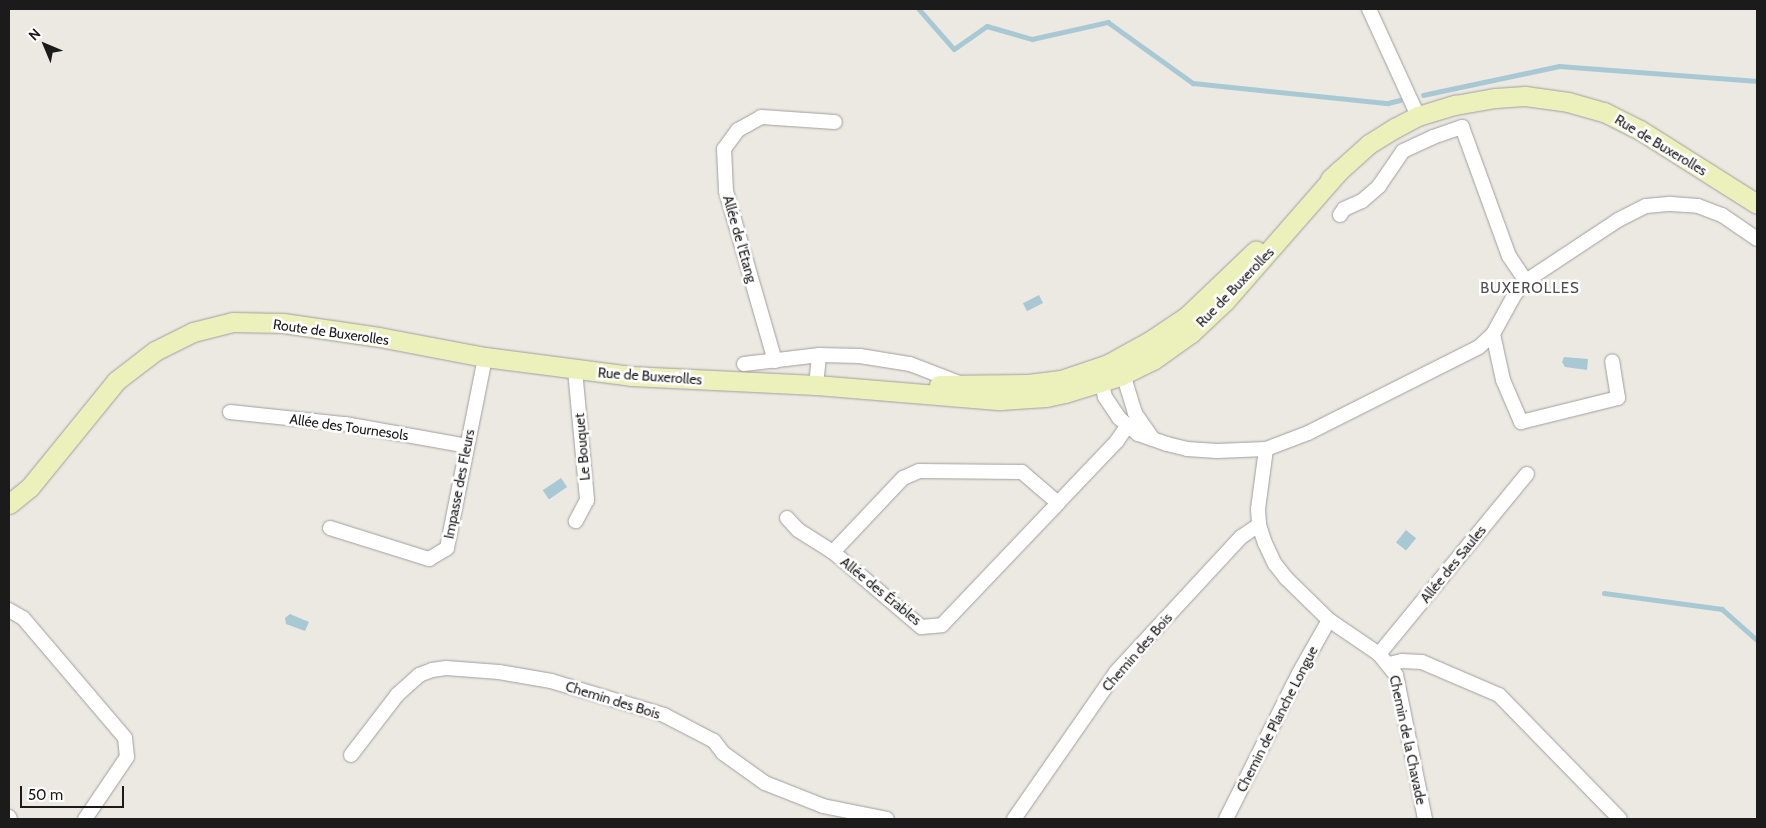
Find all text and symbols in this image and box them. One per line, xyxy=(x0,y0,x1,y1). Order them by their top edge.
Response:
north arrow xyxy=(20,20,70,70)
text: N xyxy=(25,25,44,44)
street label: Rue de Buxerolles xyxy=(1612,111,1710,179)
street label: Allée de l'Etang xyxy=(720,193,760,285)
street label: Rue de Buxerolles xyxy=(1193,244,1277,330)
district label: BUXEROLLES xyxy=(1479,280,1581,298)
street label: Route de Buxerolles xyxy=(272,316,390,348)
street label: Rue de Buxerolles xyxy=(597,364,703,388)
street label: Allée des Tournesols xyxy=(288,410,410,444)
street label: Le Bouquet xyxy=(571,413,593,481)
street label: Impasse des Fleurs xyxy=(440,428,478,540)
street label: Allée des Saules xyxy=(1417,522,1489,606)
street label: Allée des Érables xyxy=(837,553,925,629)
street label: Chemin des Bois xyxy=(1098,609,1176,695)
street label: Chemin de Planche Longue xyxy=(1233,643,1321,795)
street label: Chemin de la Chavade xyxy=(1386,674,1430,806)
street label: Chemin des Bois xyxy=(564,678,662,722)
scale bar xyxy=(22,776,126,808)
text: 50 m xyxy=(28,786,63,804)

